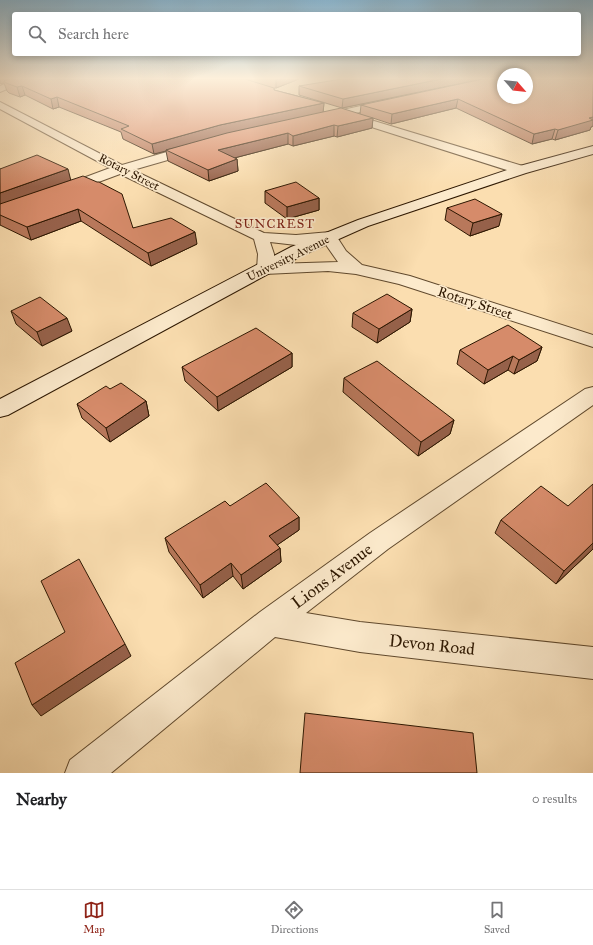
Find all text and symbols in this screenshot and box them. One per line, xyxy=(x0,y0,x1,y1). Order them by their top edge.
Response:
search box xyxy=(12,12,581,56)
icon: search xyxy=(26,23,48,45)
text: Search here xyxy=(58,25,129,43)
north arrow xyxy=(497,68,533,104)
street label: Rotary Street xyxy=(96,151,162,194)
district label: SUNCREST xyxy=(235,216,315,232)
street label: University Avenue xyxy=(244,232,332,284)
street label: Rotary Street xyxy=(436,283,514,323)
street label: Lions Avenue xyxy=(287,539,377,613)
street label: Devon Road xyxy=(388,630,476,660)
text: Nearby xyxy=(16,789,67,810)
text: 0 results xyxy=(532,791,577,807)
tab: Map xyxy=(83,899,105,936)
tab: Directions xyxy=(271,899,318,936)
tab: Saved xyxy=(484,899,510,936)

